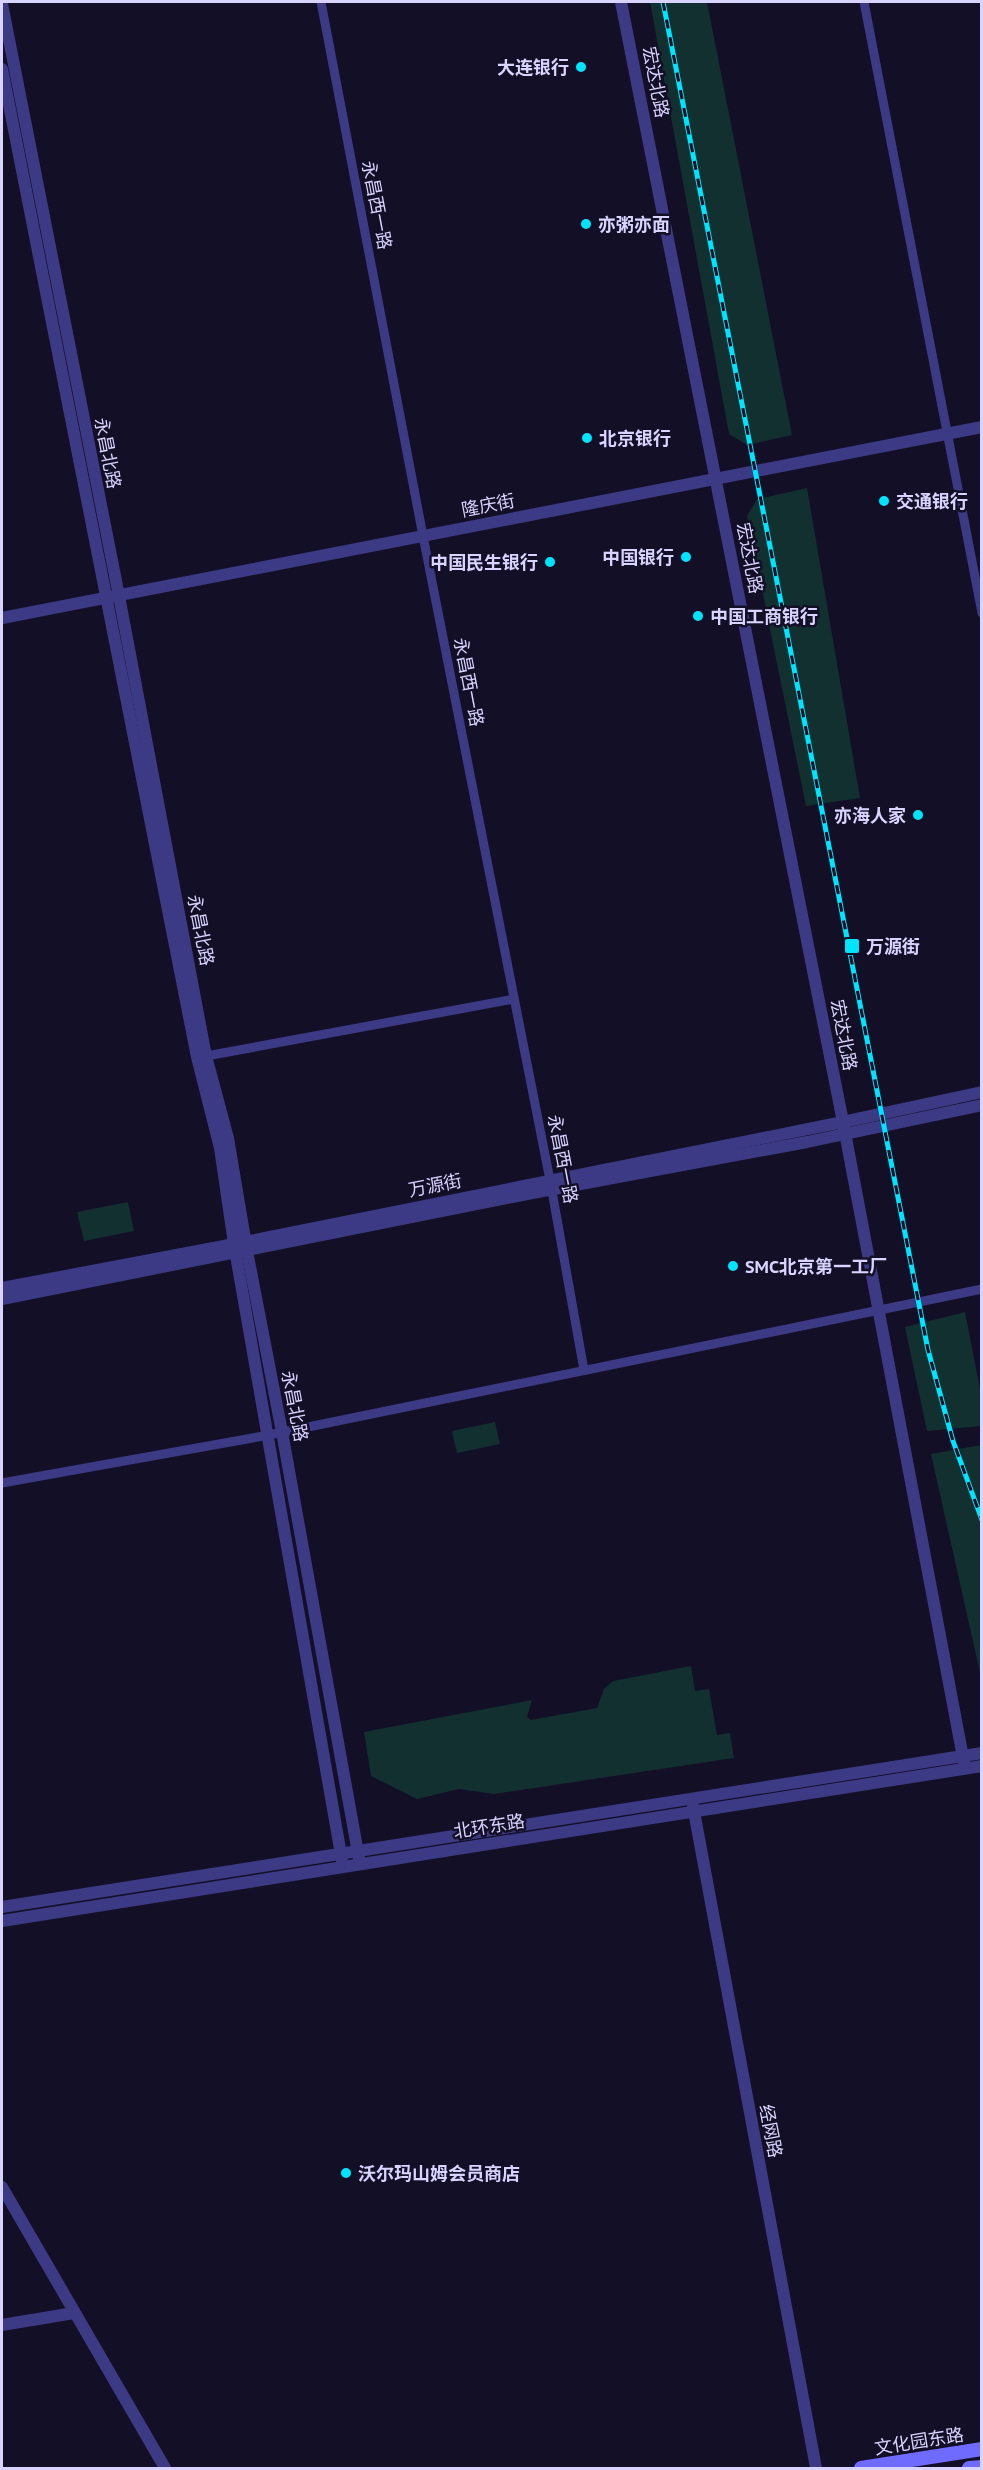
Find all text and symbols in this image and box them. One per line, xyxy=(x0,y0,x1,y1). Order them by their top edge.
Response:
street label: 宏达北路 xyxy=(638,44,674,120)
place label: 大连银行 xyxy=(497,56,569,79)
marker: 大连银行 xyxy=(574,60,588,74)
street label: 永昌西一路 xyxy=(357,159,397,251)
place label: 亦粥亦面 xyxy=(598,213,670,236)
marker: 亦粥亦面 xyxy=(579,217,593,231)
street label: 永昌北路 xyxy=(90,415,126,491)
place label: 北京银行 xyxy=(599,427,671,450)
marker: 北京银行 xyxy=(580,431,594,445)
street label: 隆庆街 xyxy=(459,489,517,521)
place label: 交通银行 xyxy=(896,490,968,513)
marker: 交通银行 xyxy=(877,494,891,508)
street label: 宏达北路 xyxy=(732,520,768,596)
place label: 中国银行 xyxy=(602,546,674,569)
marker: 中国银行 xyxy=(679,550,693,564)
place label: 中国民生银行 xyxy=(430,551,538,574)
marker: 中国民生银行 xyxy=(543,555,557,569)
place label: 中国工商银行 xyxy=(710,605,818,628)
marker: 中国工商银行 xyxy=(691,609,705,623)
street label: 永昌西一路 xyxy=(449,636,489,728)
place label: 亦海人家 xyxy=(834,804,906,827)
marker: 亦海人家 xyxy=(911,808,925,822)
street label: 永昌北路 xyxy=(183,892,219,968)
place label: 万源街 xyxy=(866,935,920,958)
marker: 万源街 xyxy=(843,937,861,955)
street label: 宏达北路 xyxy=(826,997,862,1073)
street label: 永昌西一路 xyxy=(543,1113,583,1205)
street label: 万源街 xyxy=(406,1169,464,1201)
place label: SMC北京第一工厂 xyxy=(745,1255,887,1278)
marker: SMC北京第一工厂 xyxy=(726,1259,740,1273)
street label: 永昌北路 xyxy=(277,1368,313,1444)
street label: 北环东路 xyxy=(452,1809,526,1843)
street label: 经网路 xyxy=(755,2102,787,2160)
place label: 沃尔玛山姆会员商店 xyxy=(358,2162,520,2185)
marker: 沃尔玛山姆会员商店 xyxy=(339,2166,353,2180)
street label: 文化园东路 xyxy=(873,2423,965,2459)

